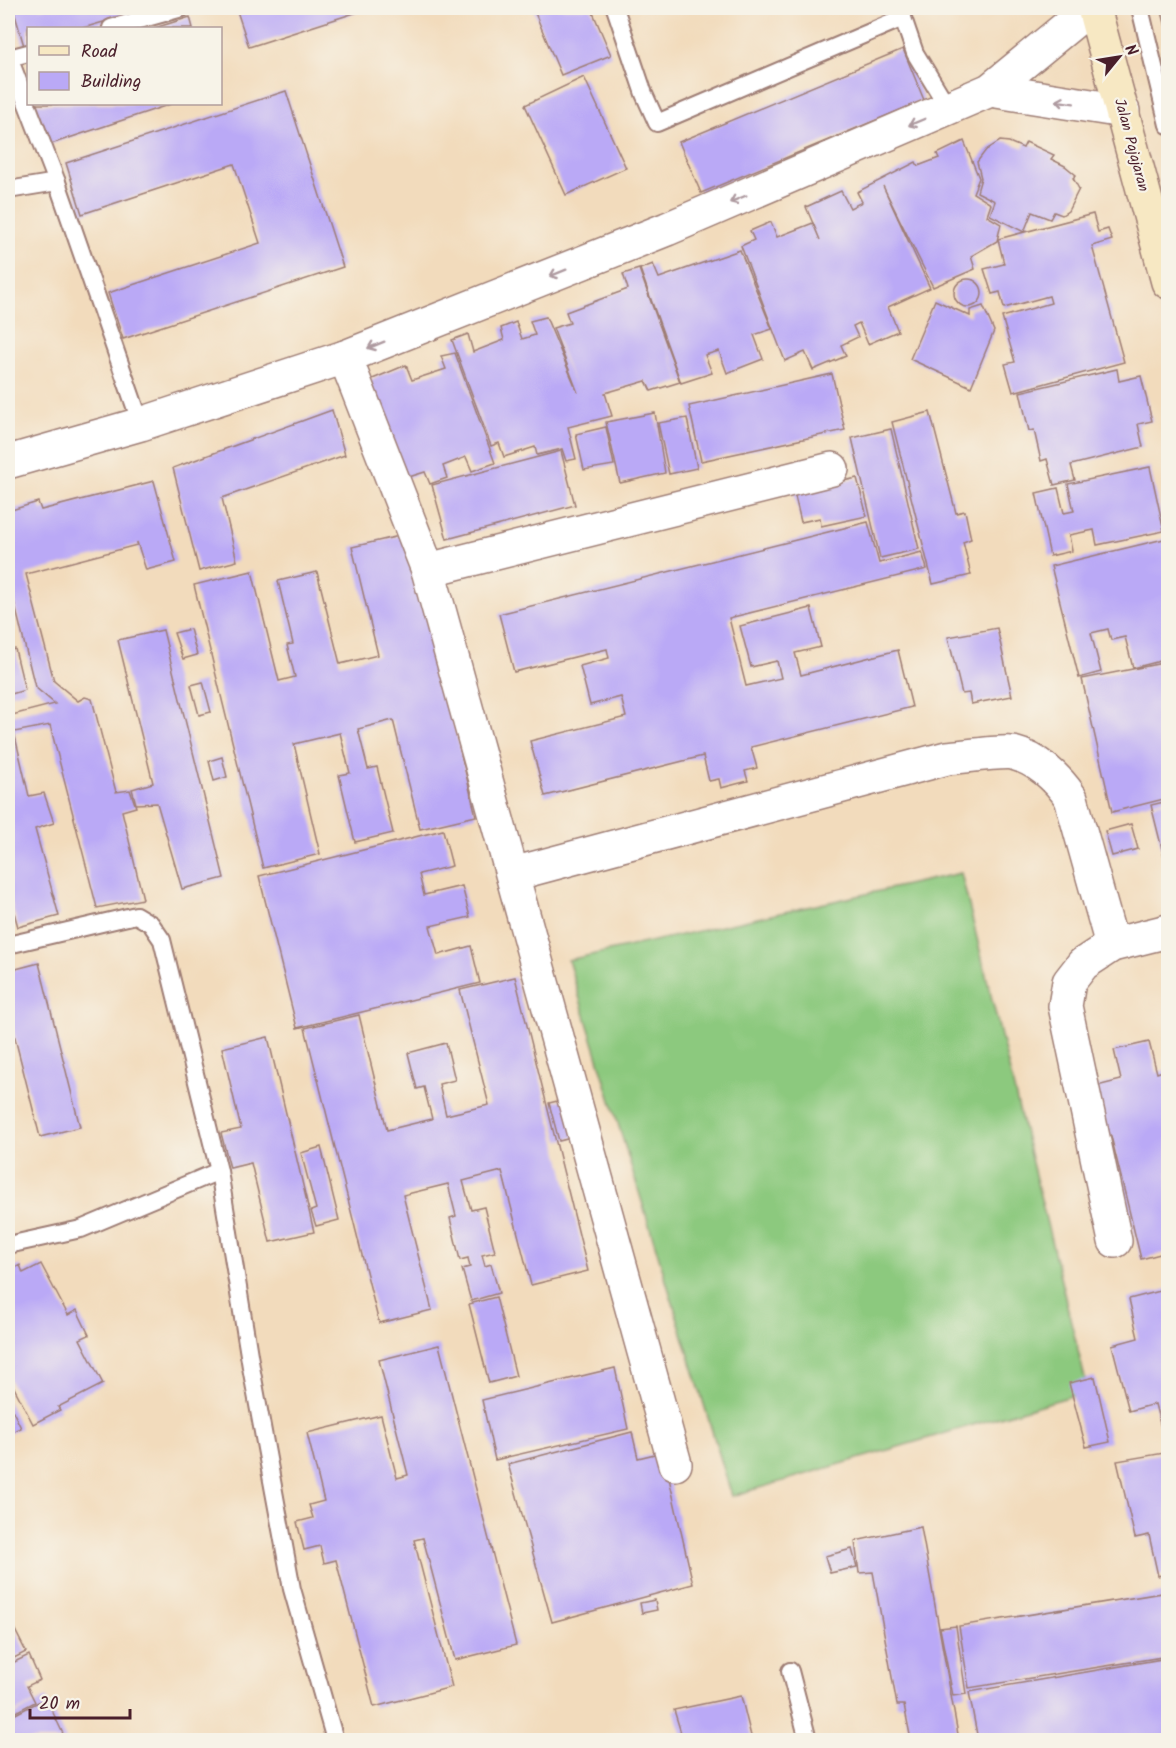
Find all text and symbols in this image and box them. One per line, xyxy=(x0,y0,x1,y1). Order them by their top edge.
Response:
legend xyxy=(27,27,222,105)
north arrow xyxy=(1089,27,1149,87)
text: Road xyxy=(81,38,118,67)
text: N xyxy=(1117,40,1144,61)
text: Building xyxy=(81,68,141,97)
one-way arrow xyxy=(1055,96,1075,107)
street label: Jalan Pajajaran xyxy=(1107,96,1155,195)
one-way arrow xyxy=(909,117,927,129)
one-way arrow xyxy=(729,194,748,205)
one-way arrow xyxy=(549,268,567,279)
one-way arrow xyxy=(367,340,386,351)
scale bar xyxy=(30,1682,130,1720)
text: 20 m xyxy=(39,1690,80,1719)

